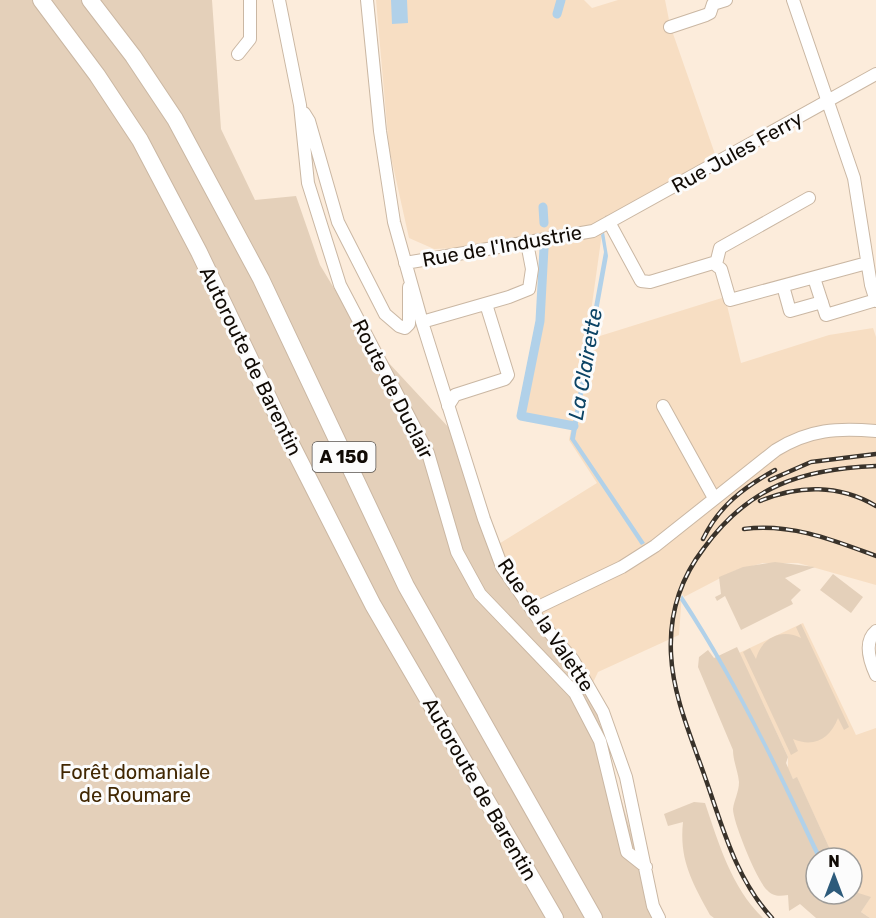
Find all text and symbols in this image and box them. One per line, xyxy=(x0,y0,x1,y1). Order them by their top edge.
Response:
street label: Rue Jules Ferry xyxy=(667,106,807,198)
street label: Rue de l'Industrie xyxy=(420,220,584,272)
street label: Autoroute de Barentin xyxy=(195,263,307,459)
water label: La Clairette xyxy=(563,306,607,422)
street label: Route de Duclair xyxy=(347,315,439,463)
road number: A 150 xyxy=(312,442,376,472)
street label: Rue de la Valette xyxy=(493,554,599,696)
street label: Autoroute de Barentin xyxy=(418,693,542,885)
park label: Forêt domaniale de Roumare xyxy=(60,760,210,807)
north arrow xyxy=(804,846,864,906)
text: N xyxy=(828,852,840,871)

